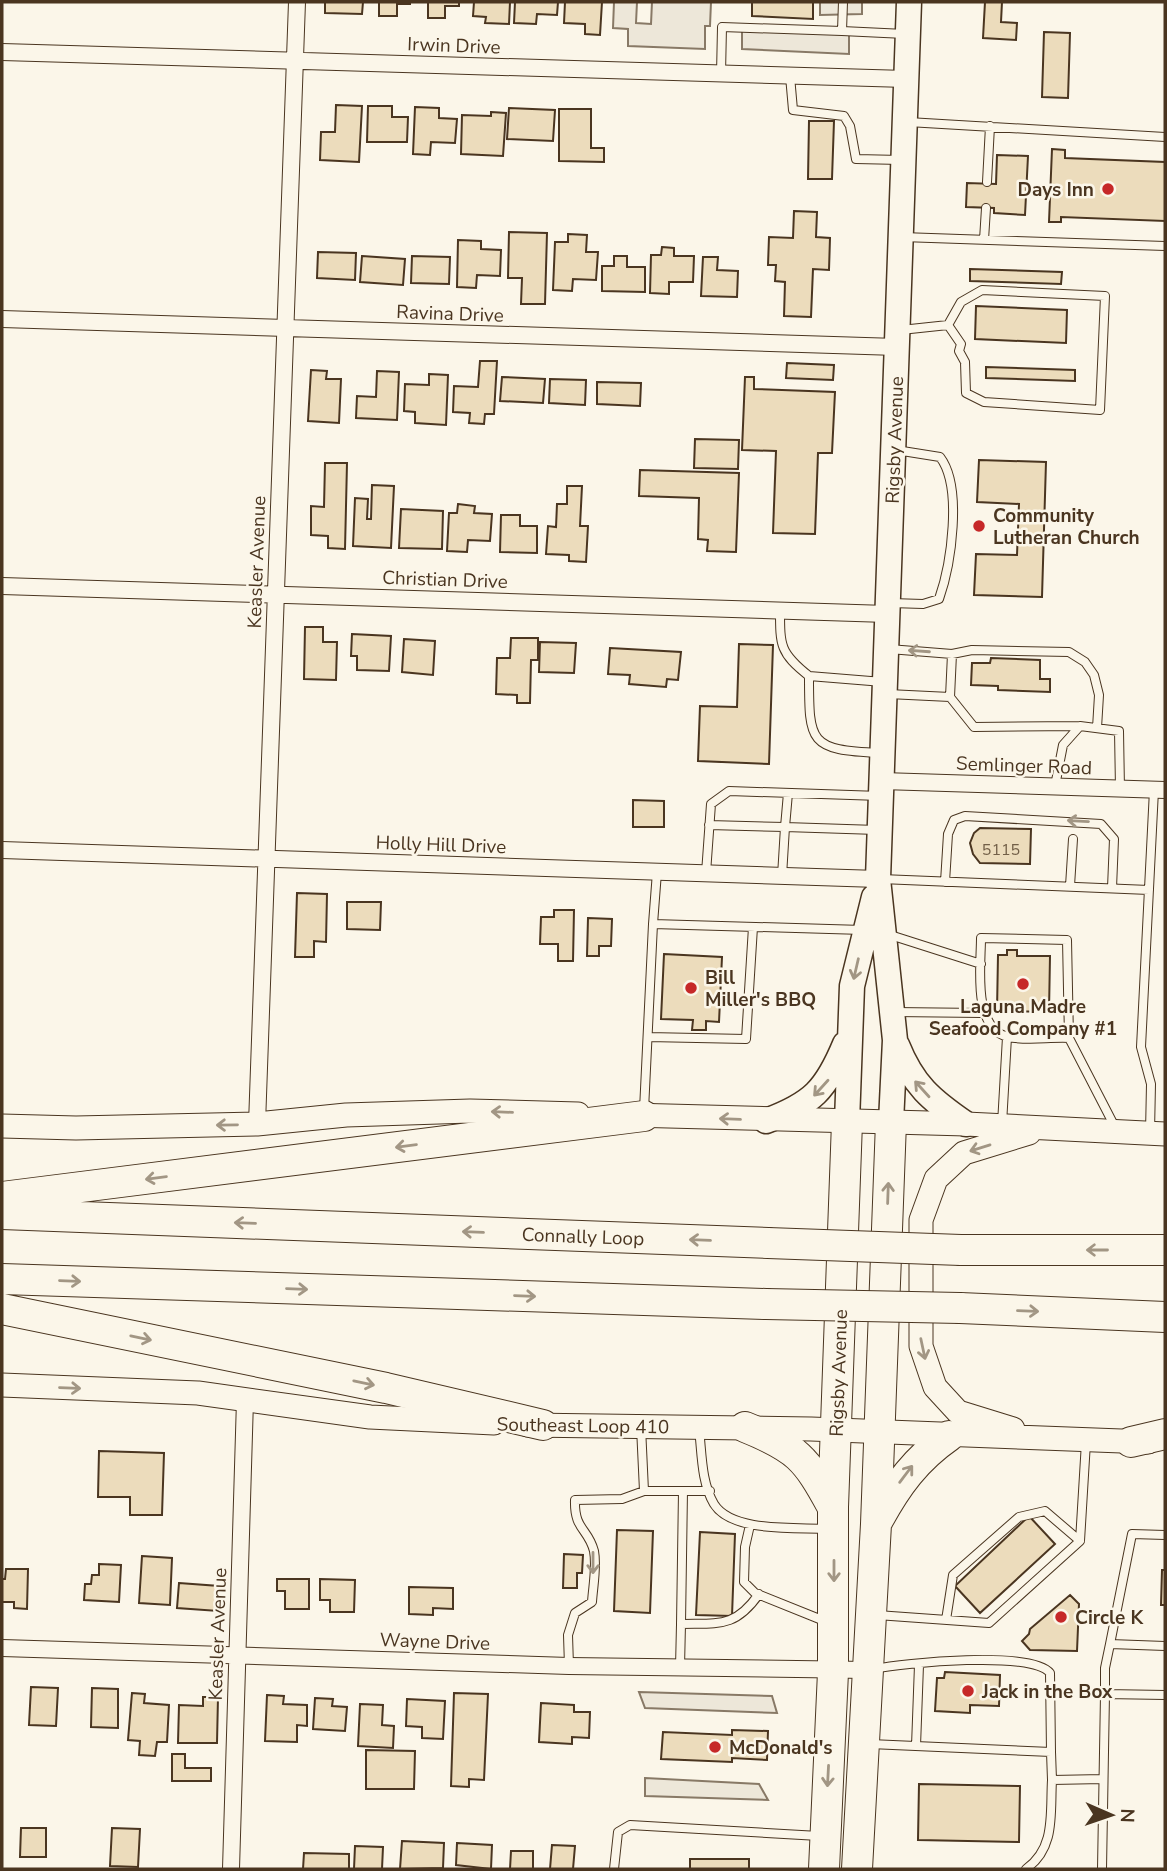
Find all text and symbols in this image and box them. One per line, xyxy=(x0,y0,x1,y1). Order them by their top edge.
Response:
street label: Irwin Drive xyxy=(407,31,501,61)
place label: Days Inn xyxy=(1017,177,1094,203)
marker: Days Inn xyxy=(1100,181,1116,197)
street label: Ravina Drive xyxy=(396,299,504,329)
street label: Rigsby Avenue xyxy=(880,376,910,504)
street label: Keasler Avenue xyxy=(242,495,272,629)
place label: Community Lutheran Church xyxy=(993,503,1140,551)
marker: Community Lutheran Church xyxy=(971,518,987,534)
street label: Christian Drive xyxy=(382,565,508,595)
one-way arrow xyxy=(908,645,931,658)
street label: Semlinger Road xyxy=(956,751,1092,781)
one-way arrow xyxy=(1067,815,1090,828)
street label: Holly Hill Drive xyxy=(375,830,507,860)
house number: 5115 xyxy=(982,839,1020,861)
one-way arrow xyxy=(849,957,863,980)
place label: Bill Miller's BBQ xyxy=(705,965,816,1013)
marker: Laguna Madre Seafood Company #1 xyxy=(1015,976,1031,992)
marker: Bill Miller's BBQ xyxy=(683,980,699,996)
place label: Laguna Madre Seafood Company #1 xyxy=(929,994,1117,1042)
one-way arrow xyxy=(813,1079,829,1097)
one-way arrow xyxy=(914,1080,930,1098)
one-way arrow xyxy=(491,1105,514,1118)
one-way arrow xyxy=(719,1113,742,1126)
one-way arrow xyxy=(215,1118,238,1132)
one-way arrow xyxy=(395,1139,418,1152)
one-way arrow xyxy=(969,1142,991,1155)
one-way arrow xyxy=(145,1171,168,1184)
one-way arrow xyxy=(882,1182,895,1205)
one-way arrow xyxy=(234,1217,257,1230)
street label: Connally Loop xyxy=(521,1222,645,1252)
one-way arrow xyxy=(461,1225,484,1238)
one-way arrow xyxy=(689,1234,712,1247)
one-way arrow xyxy=(1086,1243,1109,1257)
one-way arrow xyxy=(58,1275,81,1288)
one-way arrow xyxy=(286,1282,309,1295)
one-way arrow xyxy=(513,1290,536,1303)
one-way arrow xyxy=(1016,1305,1039,1318)
street label: Rigsby Avenue xyxy=(824,1309,854,1437)
one-way arrow xyxy=(129,1331,152,1345)
one-way arrow xyxy=(918,1337,931,1359)
one-way arrow xyxy=(352,1377,375,1391)
one-way arrow xyxy=(58,1381,81,1394)
street label: Southeast Loop 410 xyxy=(496,1411,670,1441)
one-way arrow xyxy=(899,1465,914,1484)
one-way arrow xyxy=(587,1551,600,1574)
one-way arrow xyxy=(827,1559,841,1582)
street label: Keasler Avenue xyxy=(203,1567,233,1701)
place label: Circle K xyxy=(1075,1605,1144,1631)
marker: Circle K xyxy=(1053,1609,1069,1625)
street label: Wayne Drive xyxy=(379,1627,491,1657)
place label: Jack in the Box xyxy=(981,1679,1113,1705)
marker: Jack in the Box xyxy=(960,1683,976,1699)
place label: McDonald's xyxy=(729,1735,833,1761)
marker: McDonald's xyxy=(707,1739,723,1755)
one-way arrow xyxy=(822,1764,835,1787)
north arrow xyxy=(1076,1780,1146,1850)
text: N xyxy=(1114,1808,1140,1823)

